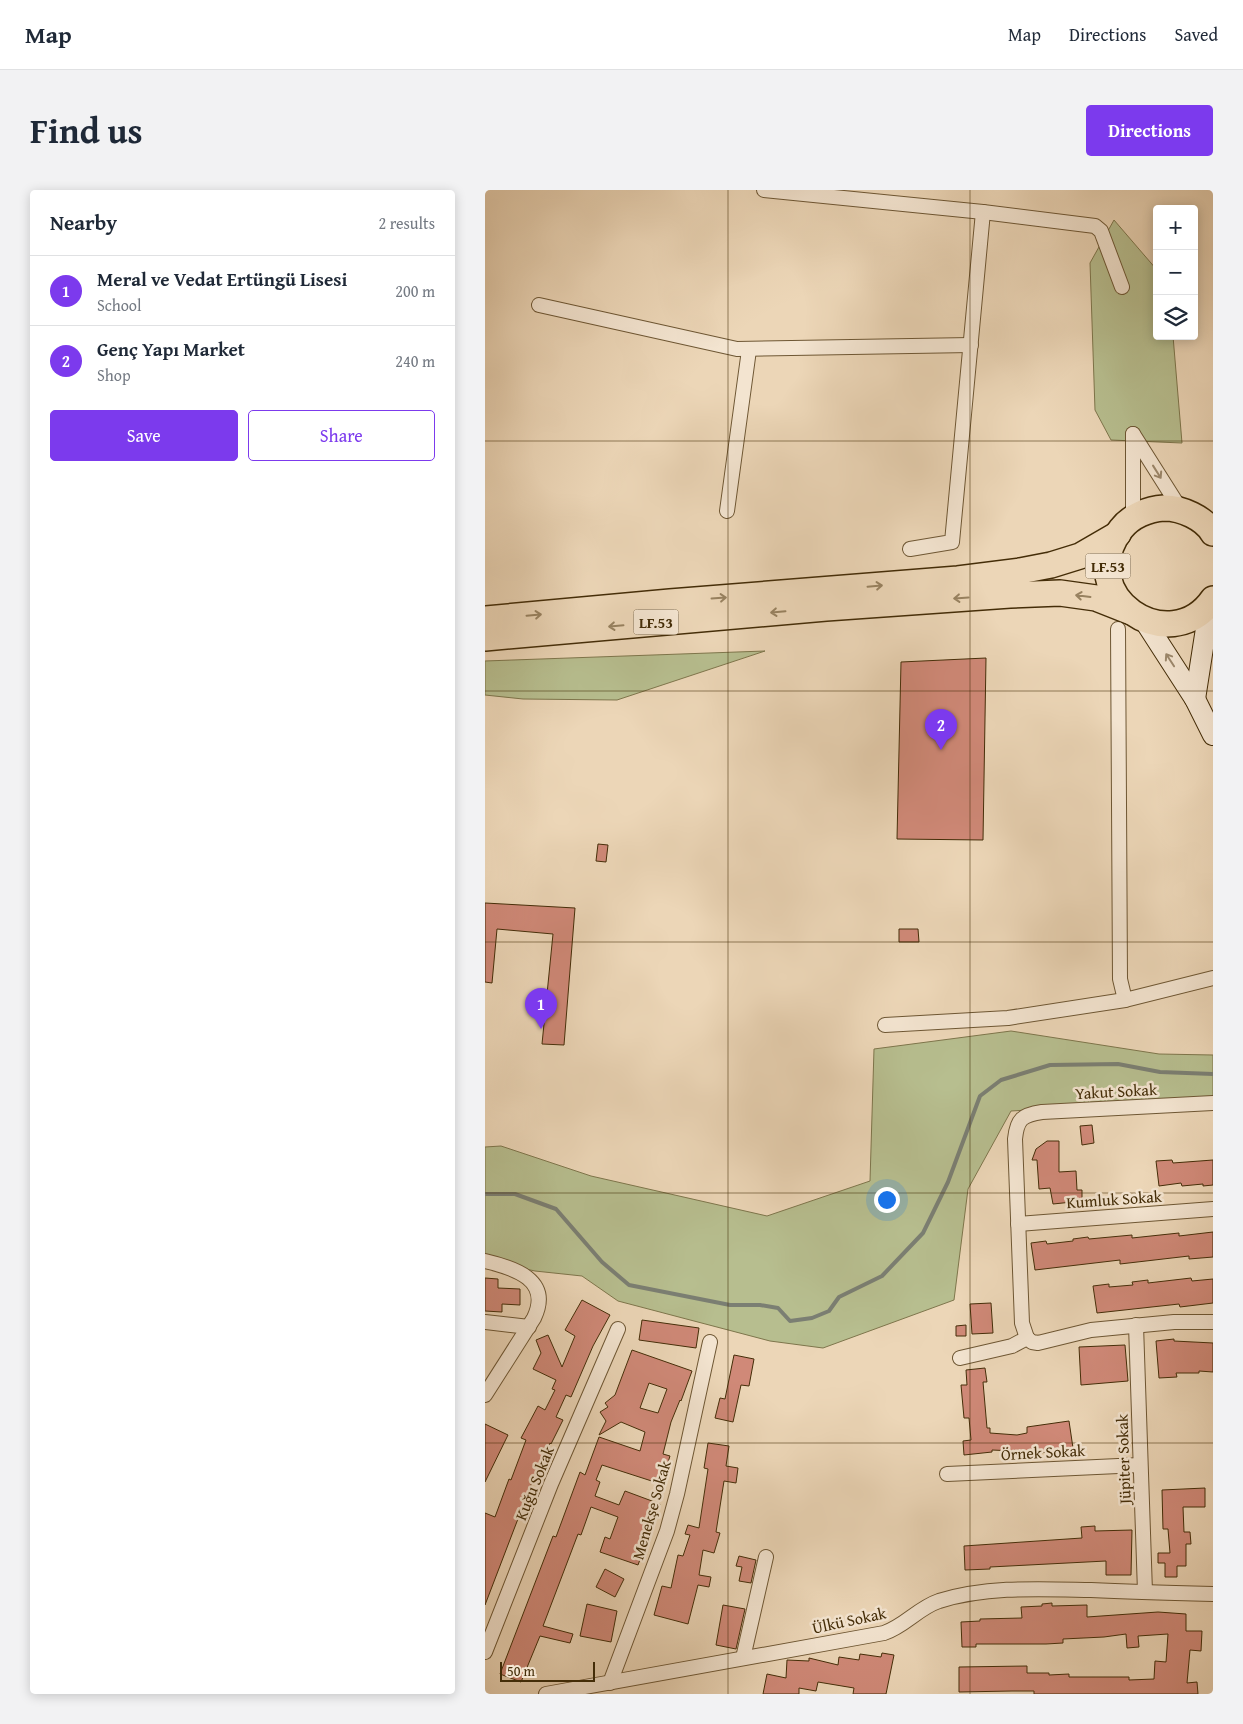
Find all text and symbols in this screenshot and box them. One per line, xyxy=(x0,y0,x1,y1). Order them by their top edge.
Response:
text: Map xyxy=(25,17,72,52)
text: Map xyxy=(1008,21,1041,48)
text: Directions xyxy=(1069,21,1146,48)
text: Saved xyxy=(1174,21,1218,48)
text: Find us xyxy=(30,105,143,156)
button: Directions xyxy=(1086,105,1213,156)
map controls xyxy=(1153,205,1198,340)
button: + xyxy=(1153,205,1198,250)
text: Nearby xyxy=(50,207,117,238)
text: 2 results xyxy=(378,211,435,235)
button: − xyxy=(1153,250,1198,295)
text: Meral ve Vedat Ertüngü Lisesi xyxy=(97,265,347,293)
text: 1 xyxy=(62,279,70,303)
text: 200 m xyxy=(395,279,435,303)
text: School xyxy=(97,293,141,317)
button: layers xyxy=(1153,295,1198,340)
text: Genç Yapı Market xyxy=(97,335,245,363)
text: 2 xyxy=(62,349,70,373)
text: 240 m xyxy=(395,349,435,373)
text: Shop xyxy=(97,363,131,387)
button: Save xyxy=(50,410,238,461)
button: Share xyxy=(248,410,435,461)
one-way arrow xyxy=(1152,465,1162,479)
road number: LF.53 xyxy=(1085,554,1131,578)
one-way arrow xyxy=(866,582,882,591)
one-way arrow xyxy=(1075,591,1091,601)
one-way arrow xyxy=(710,593,726,603)
one-way arrow xyxy=(953,594,969,603)
one-way arrow xyxy=(770,607,786,617)
one-way arrow xyxy=(525,610,541,619)
road number: LF.53 xyxy=(633,610,679,634)
one-way arrow xyxy=(608,621,624,631)
one-way arrow xyxy=(1164,653,1174,667)
pin: 2 xyxy=(925,709,957,750)
pin: 1 xyxy=(525,988,557,1029)
street label: Yakut Sokak xyxy=(1074,1077,1158,1105)
street label: Kumluk Sokak xyxy=(1065,1184,1163,1214)
your location xyxy=(874,1187,900,1213)
street label: Jüpiter Sokak xyxy=(1109,1413,1137,1506)
street label: Örnek Sokak xyxy=(1000,1438,1087,1466)
street label: Kuğu Sokak xyxy=(508,1442,560,1524)
street label: Menekşe Sokak xyxy=(625,1457,677,1563)
street label: Ülkü Sokak xyxy=(810,1600,889,1640)
scale bar xyxy=(500,1659,595,1682)
text: 50 m xyxy=(507,1661,535,1681)

